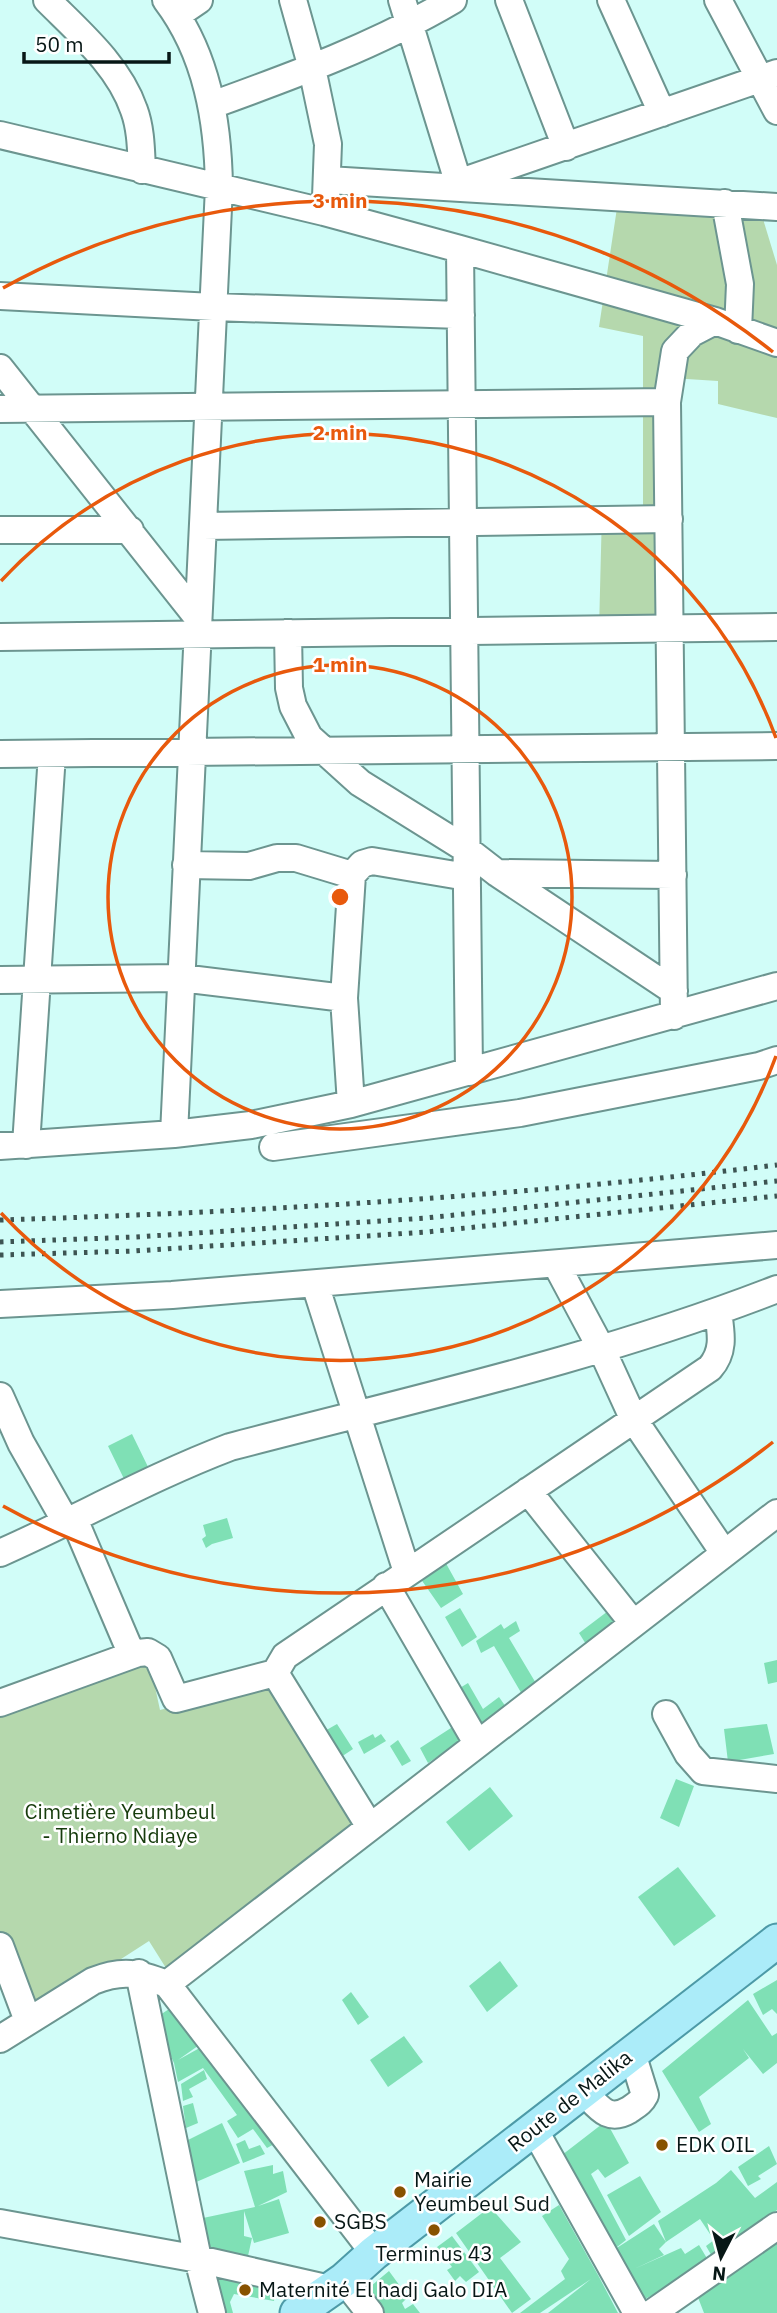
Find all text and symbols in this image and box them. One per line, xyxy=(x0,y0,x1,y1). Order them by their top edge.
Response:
scale bar xyxy=(24,21,170,65)
text: 50 m xyxy=(35,30,84,58)
text: 3 min xyxy=(313,186,367,214)
text: 2 min xyxy=(313,418,367,446)
text: 1 min xyxy=(313,650,367,678)
centre of rings xyxy=(328,885,352,909)
park label: Cimetière Yeumbeul - Thierno Ndiaye xyxy=(25,1797,216,1849)
street label: Route de Malika xyxy=(501,2043,637,2158)
place label: EDK OIL xyxy=(676,2130,754,2158)
marker: EDK OIL xyxy=(654,2137,670,2153)
place label: Mairie Yeumbeul Sud xyxy=(414,2165,550,2217)
marker: Mairie Yeumbeul Sud xyxy=(392,2184,408,2200)
place label: SGBS xyxy=(334,2207,387,2235)
marker: SGBS xyxy=(312,2214,328,2230)
marker: Terminus 43 xyxy=(426,2222,442,2238)
north arrow xyxy=(686,2222,756,2292)
place label: Terminus 43 xyxy=(375,2239,493,2267)
text: N xyxy=(711,2261,727,2287)
place label: Maternité El hadj Galo DIA xyxy=(259,2275,507,2303)
marker: Maternité El hadj Galo DIA xyxy=(237,2282,253,2298)

